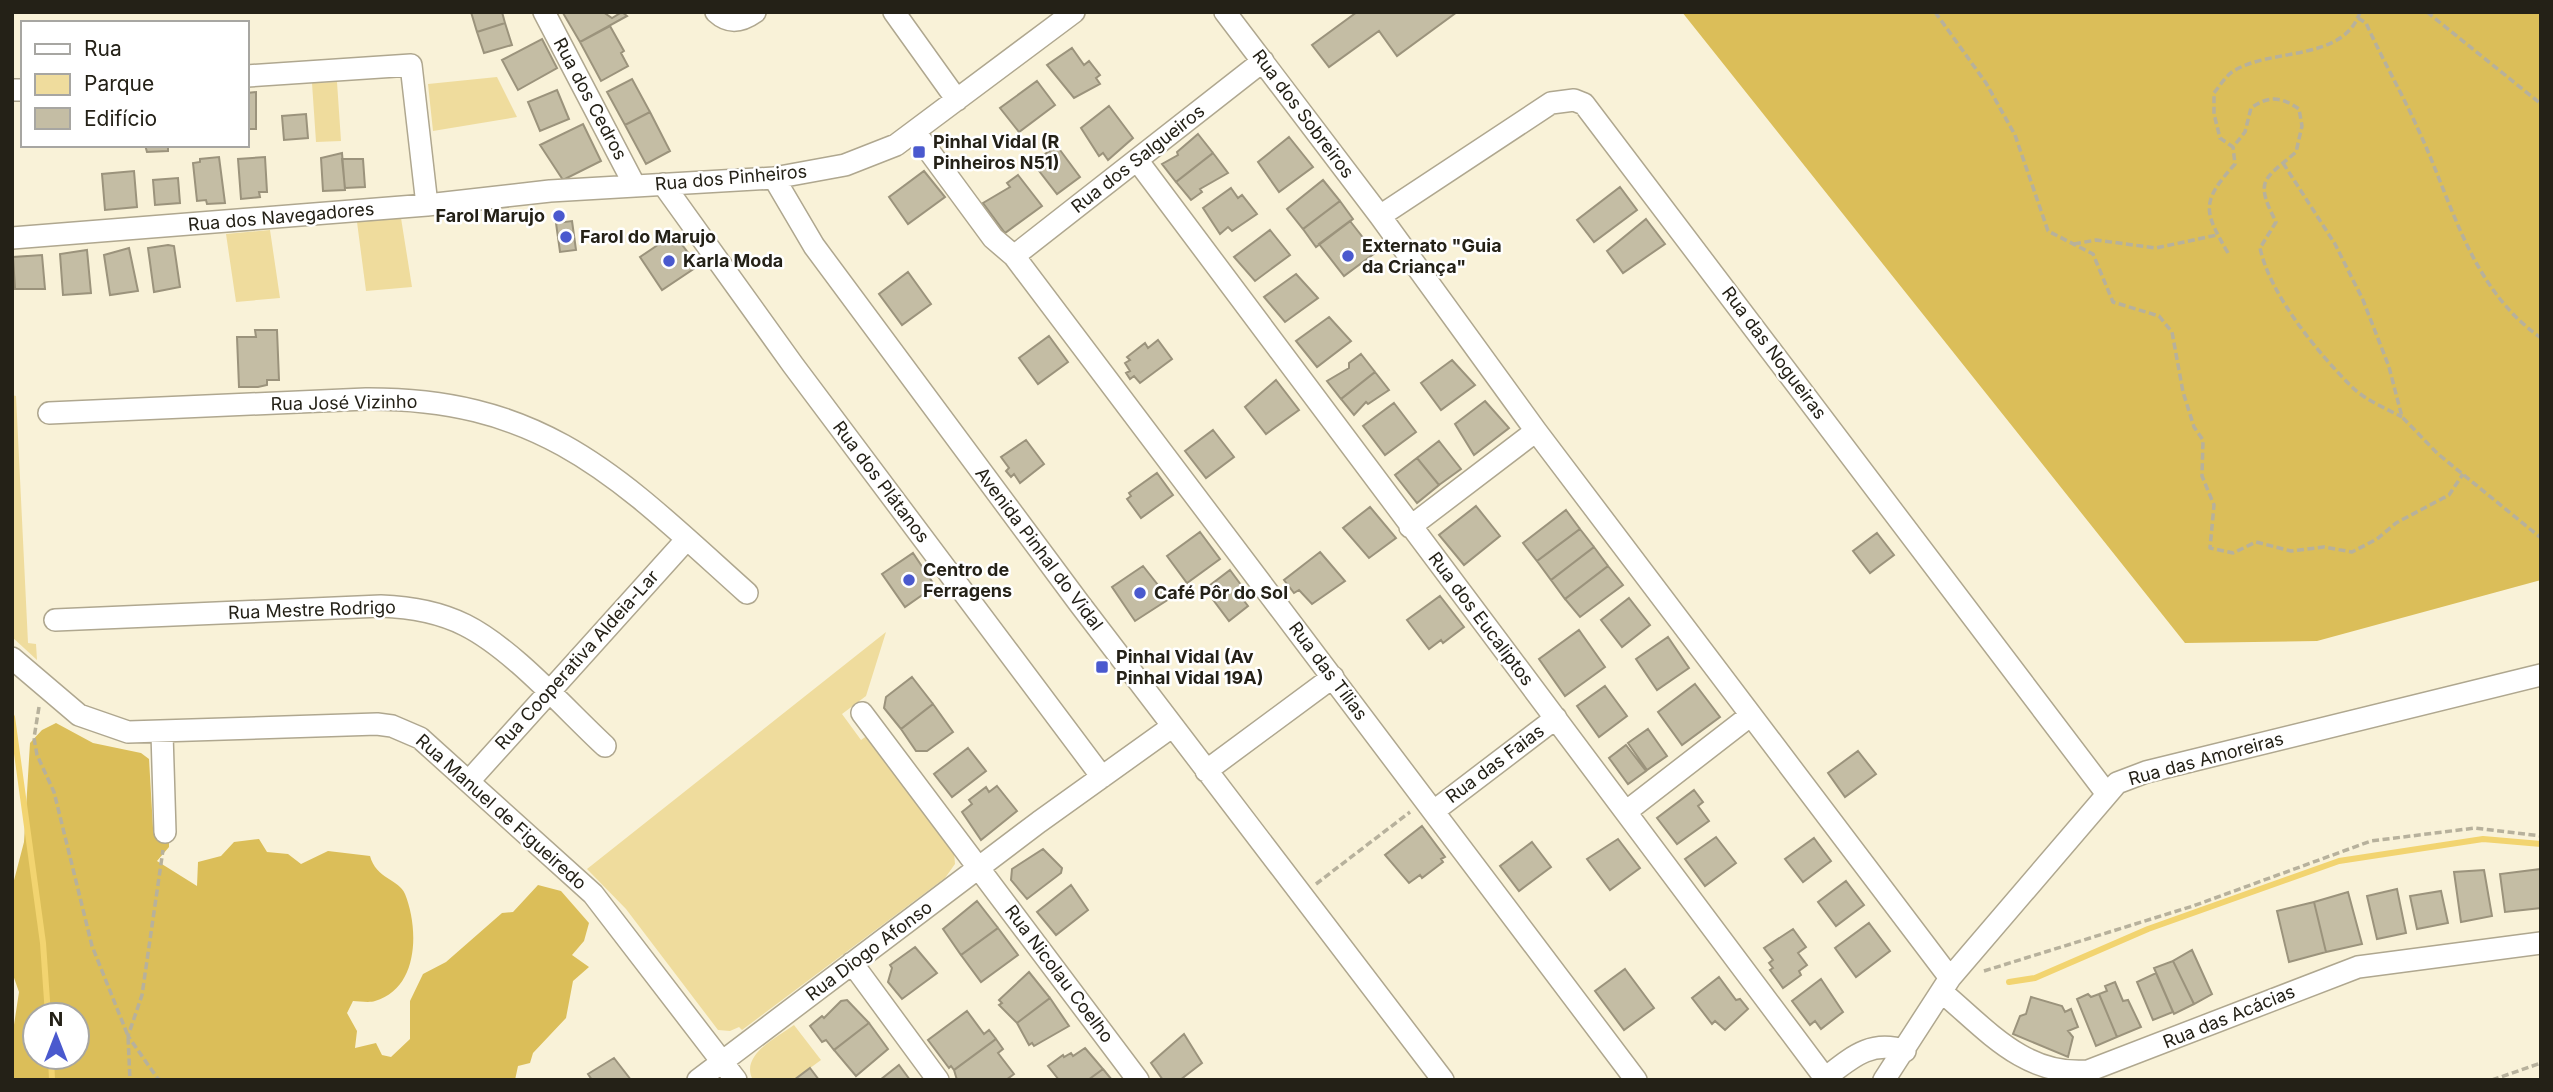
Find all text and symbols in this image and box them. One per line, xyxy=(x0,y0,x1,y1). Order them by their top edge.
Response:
legend xyxy=(21,21,248,147)
street label: Rua dos Cedros xyxy=(549,34,631,163)
text: Rua xyxy=(84,36,122,61)
street label: Rua dos Sobreiros xyxy=(1248,45,1359,182)
text: Parque xyxy=(84,71,154,96)
street label: Rua dos Salgueiros xyxy=(1067,100,1208,217)
text: Edifício xyxy=(84,106,157,131)
place label: Pinhal Vidal (R Pinheiros N51) xyxy=(933,131,1060,173)
marker: Pinhal Vidal (R Pinheiros N51) xyxy=(911,144,927,160)
street label: Rua dos Pinheiros xyxy=(654,160,808,195)
street label: Rua dos Navegadores xyxy=(187,198,375,235)
place label: Farol Marujo xyxy=(436,205,545,226)
marker: Farol Marujo xyxy=(551,208,567,224)
place label: Farol do Marujo xyxy=(580,226,716,247)
marker: Farol do Marujo xyxy=(558,229,574,245)
place label: Externato "Guia da Criança" xyxy=(1362,235,1502,277)
marker: Externato "Guia da Criança" xyxy=(1340,248,1356,264)
place label: Karla Moda xyxy=(683,250,783,271)
marker: Karla Moda xyxy=(661,253,677,269)
street label: Rua das Nogueiras xyxy=(1718,282,1831,423)
street label: Rua José Vizinho xyxy=(270,391,417,414)
street label: Rua dos Plátanos xyxy=(829,417,934,547)
street label: Avenida Pinhal do Vidal xyxy=(971,463,1108,634)
street label: Rua dos Eucaliptos xyxy=(1424,548,1538,690)
place label: Centro de Ferragens xyxy=(923,559,1012,601)
street label: Rua Cooperativa Aldeia-Lar xyxy=(491,566,663,754)
marker: Centro de Ferragens xyxy=(901,572,917,588)
place label: Café Pôr do Sol xyxy=(1154,582,1288,603)
marker: Café Pôr do Sol xyxy=(1132,585,1148,601)
street label: Rua Mestre Rodrigo xyxy=(228,596,396,623)
street label: Rua das Tílias xyxy=(1285,617,1372,724)
place label: Pinhal Vidal (Av Pinhal Vidal 19A) xyxy=(1116,646,1263,688)
marker: Pinhal Vidal (Av Pinhal Vidal 19A) xyxy=(1094,659,1110,675)
street label: Rua das Faias xyxy=(1442,720,1548,807)
street label: Rua das Amoreiras xyxy=(2126,728,2286,789)
street label: Rua Manuel de Figueiredo xyxy=(412,730,591,894)
street label: Rua Diogo Afonso xyxy=(801,896,936,1005)
street label: Rua Nicolau Coelho xyxy=(1001,901,1118,1047)
street label: Rua das Acácias xyxy=(2160,981,2298,1053)
north arrow xyxy=(21,1001,91,1071)
text: N xyxy=(49,1008,63,1031)

